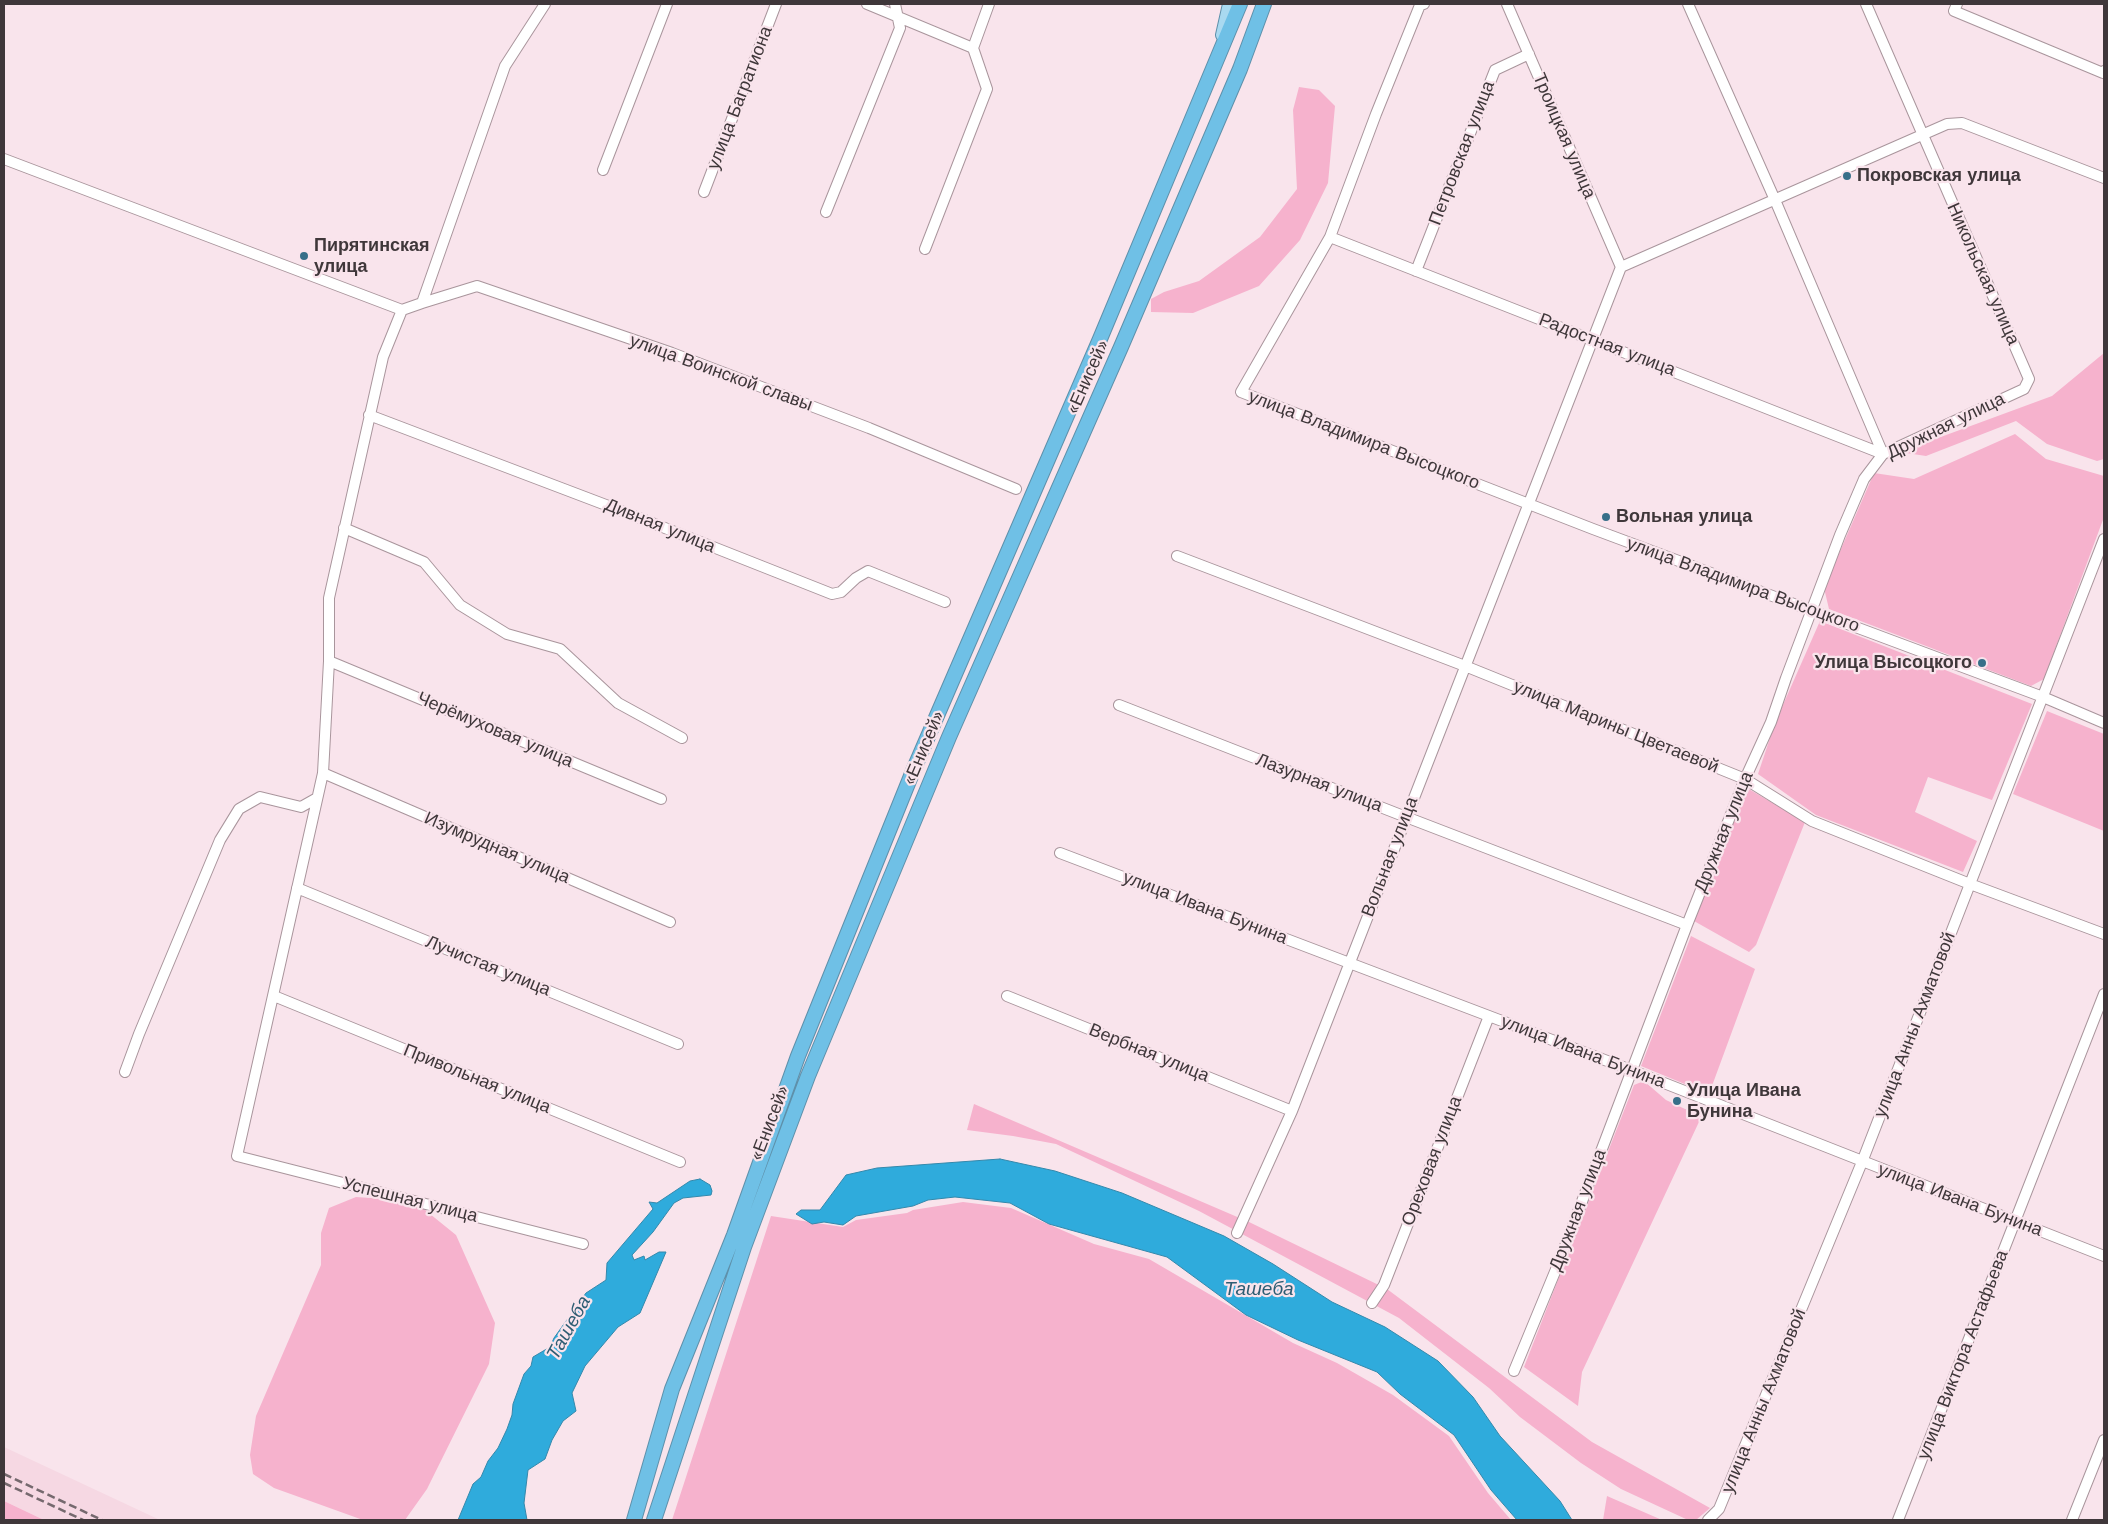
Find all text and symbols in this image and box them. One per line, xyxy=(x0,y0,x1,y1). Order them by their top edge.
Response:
street label: улица Багратиона xyxy=(703,23,777,173)
street label: Троицкая улица xyxy=(1528,70,1600,202)
street label: Петровская улица xyxy=(1425,78,1499,228)
place label: Покровская улица xyxy=(1857,165,2021,187)
marker: Покровская улица xyxy=(1841,170,1853,182)
street label: Никольская улица xyxy=(1942,200,2024,348)
place label: Пирятинская улица xyxy=(314,235,430,278)
marker: Пирятинская улица xyxy=(298,250,310,262)
street label: Радостная улица xyxy=(1536,309,1678,381)
street label: улица Воинской славы xyxy=(627,330,815,416)
street label: «Енисей» xyxy=(1062,337,1114,417)
street label: улица Владимира Высоцкого xyxy=(1245,386,1483,494)
street label: Дружная улица xyxy=(1883,388,2009,464)
street label: Дивная улица xyxy=(602,494,718,558)
place label: Вольная улица xyxy=(1616,506,1752,528)
marker: Вольная улица xyxy=(1600,511,1612,523)
street label: улица Владимира Высоцкого xyxy=(1624,533,1862,637)
place label: Улица Высоцкого xyxy=(1815,652,1972,674)
marker: Улица Высоцкого xyxy=(1976,657,1988,669)
street label: улица Марины Цветаевой xyxy=(1510,676,1722,778)
street label: Черёмуховая улица xyxy=(414,687,576,773)
street label: «Енисей» xyxy=(899,708,949,788)
street label: Лазурная улица xyxy=(1253,749,1385,817)
street label: Дружная улица xyxy=(1690,768,1758,896)
street label: Вольная улица xyxy=(1357,794,1423,920)
street label: Изумрудная улица xyxy=(421,808,573,888)
street label: улица Ивана Бунина xyxy=(1120,867,1290,949)
street label: улица Анны Ахматовой xyxy=(1870,929,1960,1121)
street label: Лучистая улица xyxy=(422,931,554,1001)
street label: улица Ивана Бунина xyxy=(1498,1011,1668,1093)
street label: Вербная улица xyxy=(1086,1019,1212,1087)
street label: Привольная улица xyxy=(400,1040,554,1118)
place label: Улица Ивана Бунина xyxy=(1687,1080,1801,1122)
street label: «Енисей» xyxy=(746,1082,794,1164)
street label: Ореховая улица xyxy=(1397,1093,1467,1229)
marker: Улица Ивана Бунина xyxy=(1671,1095,1683,1107)
street label: Дружная улица xyxy=(1545,1146,1611,1274)
street label: улица Ивана Бунина xyxy=(1875,1159,2045,1241)
street label: Успешная улица xyxy=(340,1173,480,1227)
street label: улица Виктора Астафьева xyxy=(1913,1247,2013,1463)
water label: Ташеба xyxy=(1224,1278,1294,1300)
water label: Ташеба xyxy=(542,1292,596,1364)
street label: улица Анны Ахматовой xyxy=(1717,1306,1811,1496)

